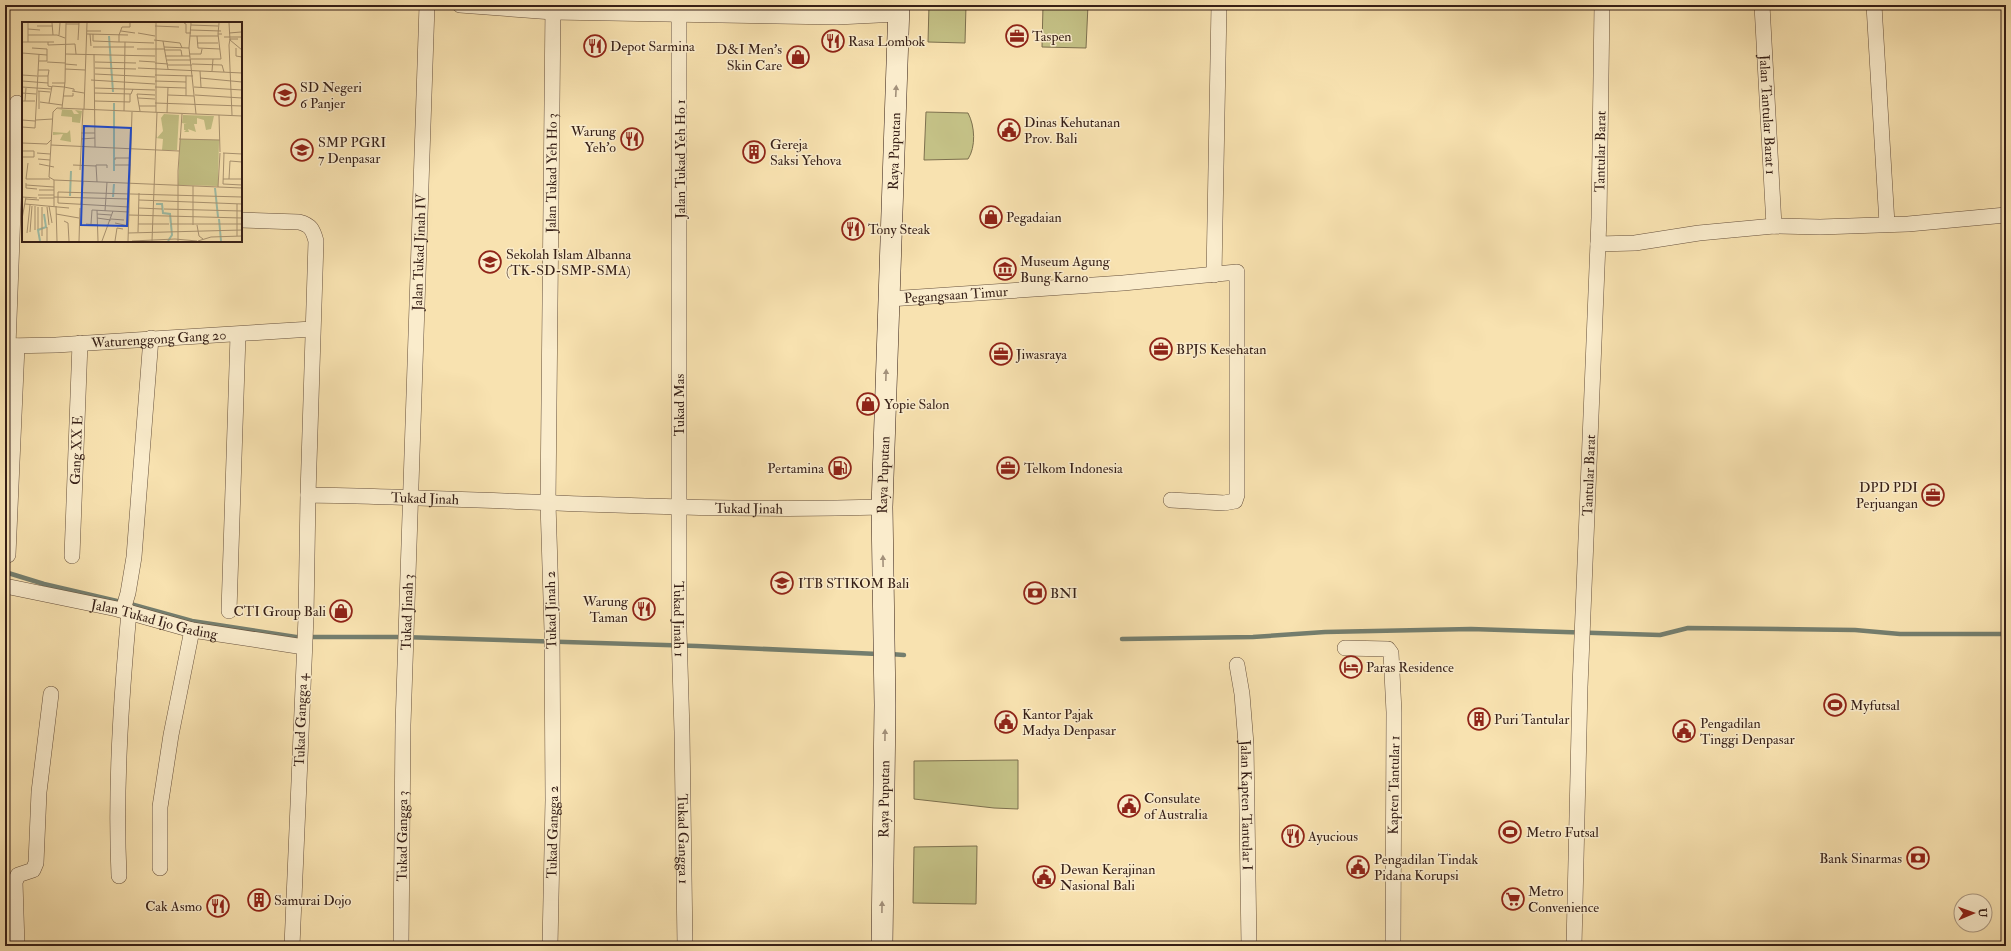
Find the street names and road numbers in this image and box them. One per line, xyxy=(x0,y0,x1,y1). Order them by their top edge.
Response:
street label: Jalan Tantular Barat 1 xyxy=(1756,53,1780,175)
street label: Jalan Tukad Yeh Ho 1 xyxy=(672,99,689,220)
street label: Tantular Barat xyxy=(1591,110,1609,192)
street label: Raya Puputan xyxy=(884,112,904,190)
street label: Jalan Tukad Yeh Ho 3 xyxy=(542,113,560,234)
street label: Jalan Tukad Jinah IV xyxy=(408,192,429,312)
street label: Pegangsaan Timur xyxy=(903,282,1009,306)
street label: Waturenggong Gang 20 xyxy=(90,326,227,351)
street label: Tukad Mas xyxy=(671,374,688,436)
street label: Gang XX E xyxy=(66,415,86,485)
street label: Tantular Barat xyxy=(1578,434,1599,516)
street label: Raya Puputan xyxy=(873,436,893,514)
street label: Tukad Jinah xyxy=(391,488,460,508)
street label: Tukad Jinah xyxy=(715,499,784,517)
street label: Tukad Jinah 2 xyxy=(542,571,560,649)
street label: Tukad Jinah 3 xyxy=(397,574,417,651)
street label: Tukad Jinah 1 xyxy=(670,581,688,657)
street label: Jalan Tukad Ijo Gading xyxy=(89,595,220,642)
street label: Tukad Gangga 4 xyxy=(291,672,311,767)
street label: Kapten Tantular 1 xyxy=(1385,735,1404,835)
street label: Jalan Kapten Tantular I xyxy=(1237,738,1256,871)
street label: Raya Puputan xyxy=(875,760,894,838)
street label: Tukad Gangga 2 xyxy=(543,786,562,879)
street label: Tukad Gangga 3 xyxy=(393,790,411,882)
street label: Tukad Gangga 1 xyxy=(674,794,693,884)

